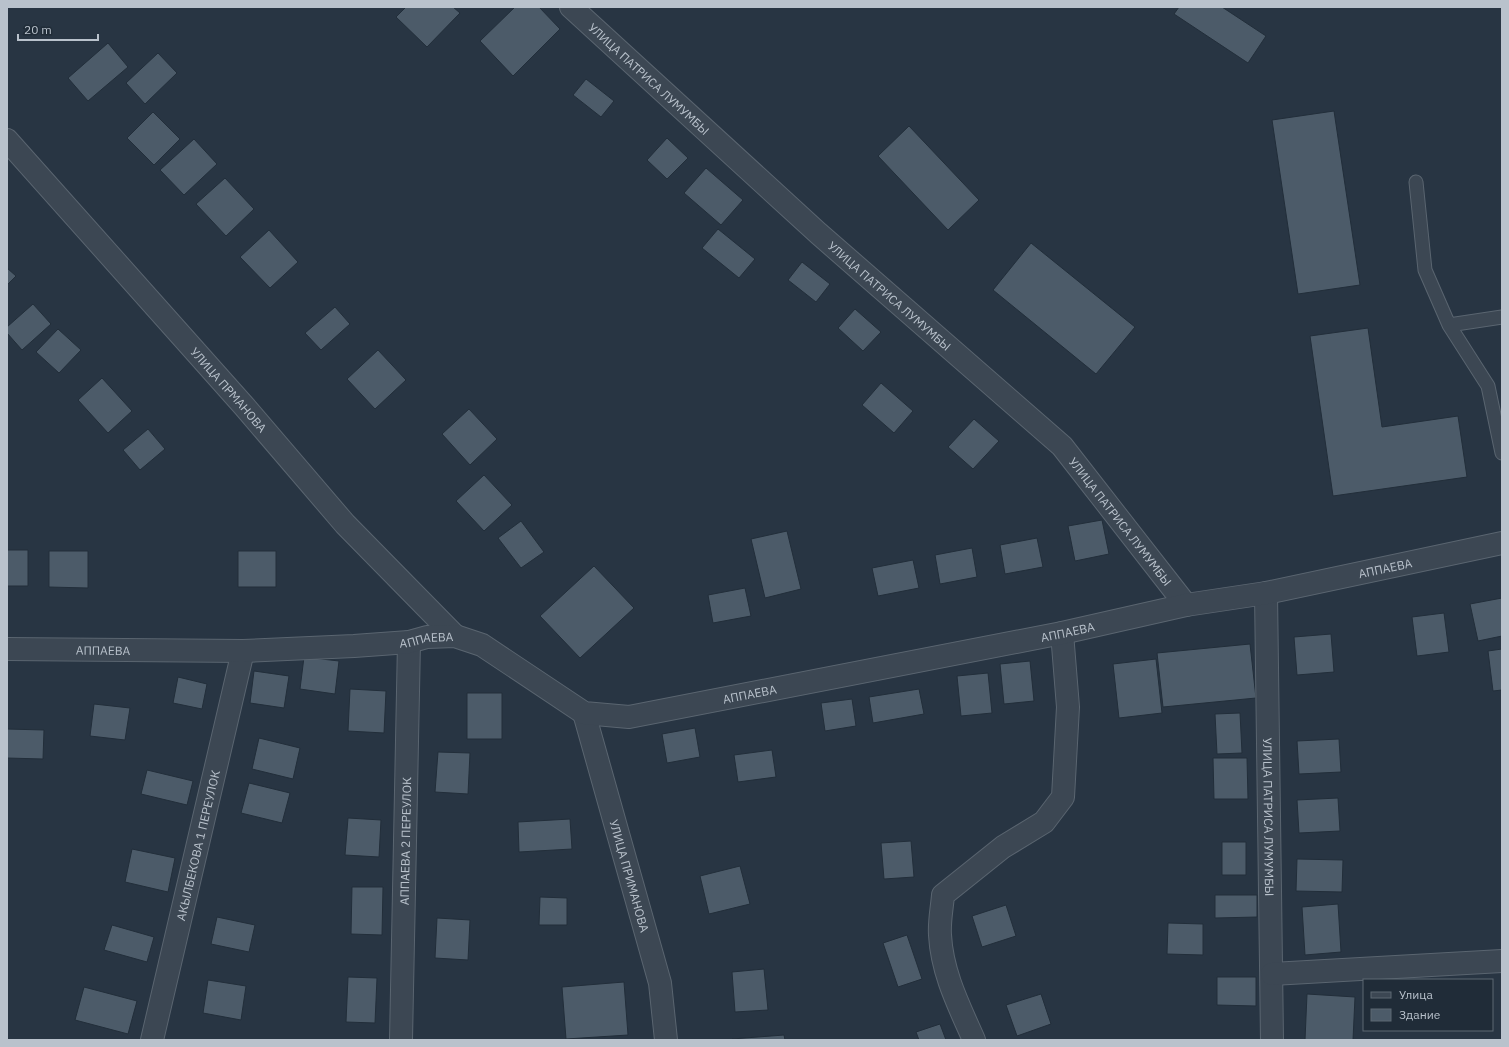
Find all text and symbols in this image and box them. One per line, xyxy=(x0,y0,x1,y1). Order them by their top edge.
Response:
scale bar xyxy=(18,16,98,42)
street label: УЛИЦА ПАТРИСА ЛУМУМБЫ xyxy=(586,19,713,138)
text: 20 m xyxy=(24,22,52,37)
street label: УЛИЦА ПАТРИСА ЛУМУМБЫ xyxy=(825,238,954,353)
street label: УЛИЦА ПРМАНОВА xyxy=(188,344,271,435)
street label: УЛИЦА ПАТРИСА ЛУМУМБЫ xyxy=(1066,454,1175,588)
street label: АППАЕВА xyxy=(1357,555,1414,581)
street label: АППАЕВА xyxy=(1039,618,1096,644)
street label: АППАЕВА xyxy=(399,629,454,650)
street label: АППАЕВА xyxy=(76,642,131,658)
street label: АППАЕВА xyxy=(721,681,778,706)
street label: УЛИЦА ПАТРИСА ЛУМУМБЫ xyxy=(1260,738,1278,896)
street label: АКЫЛБЕКОВА 1 ПЕРЕУЛОК xyxy=(173,768,222,922)
street label: АППАЕВА 2 ПЕРЕУЛОК xyxy=(396,777,414,905)
street label: УЛИЦА ПРИМАНОВА xyxy=(607,818,653,934)
legend xyxy=(1363,979,1493,1031)
text: Улица xyxy=(1399,987,1433,1002)
text: Здание xyxy=(1399,1007,1441,1022)

